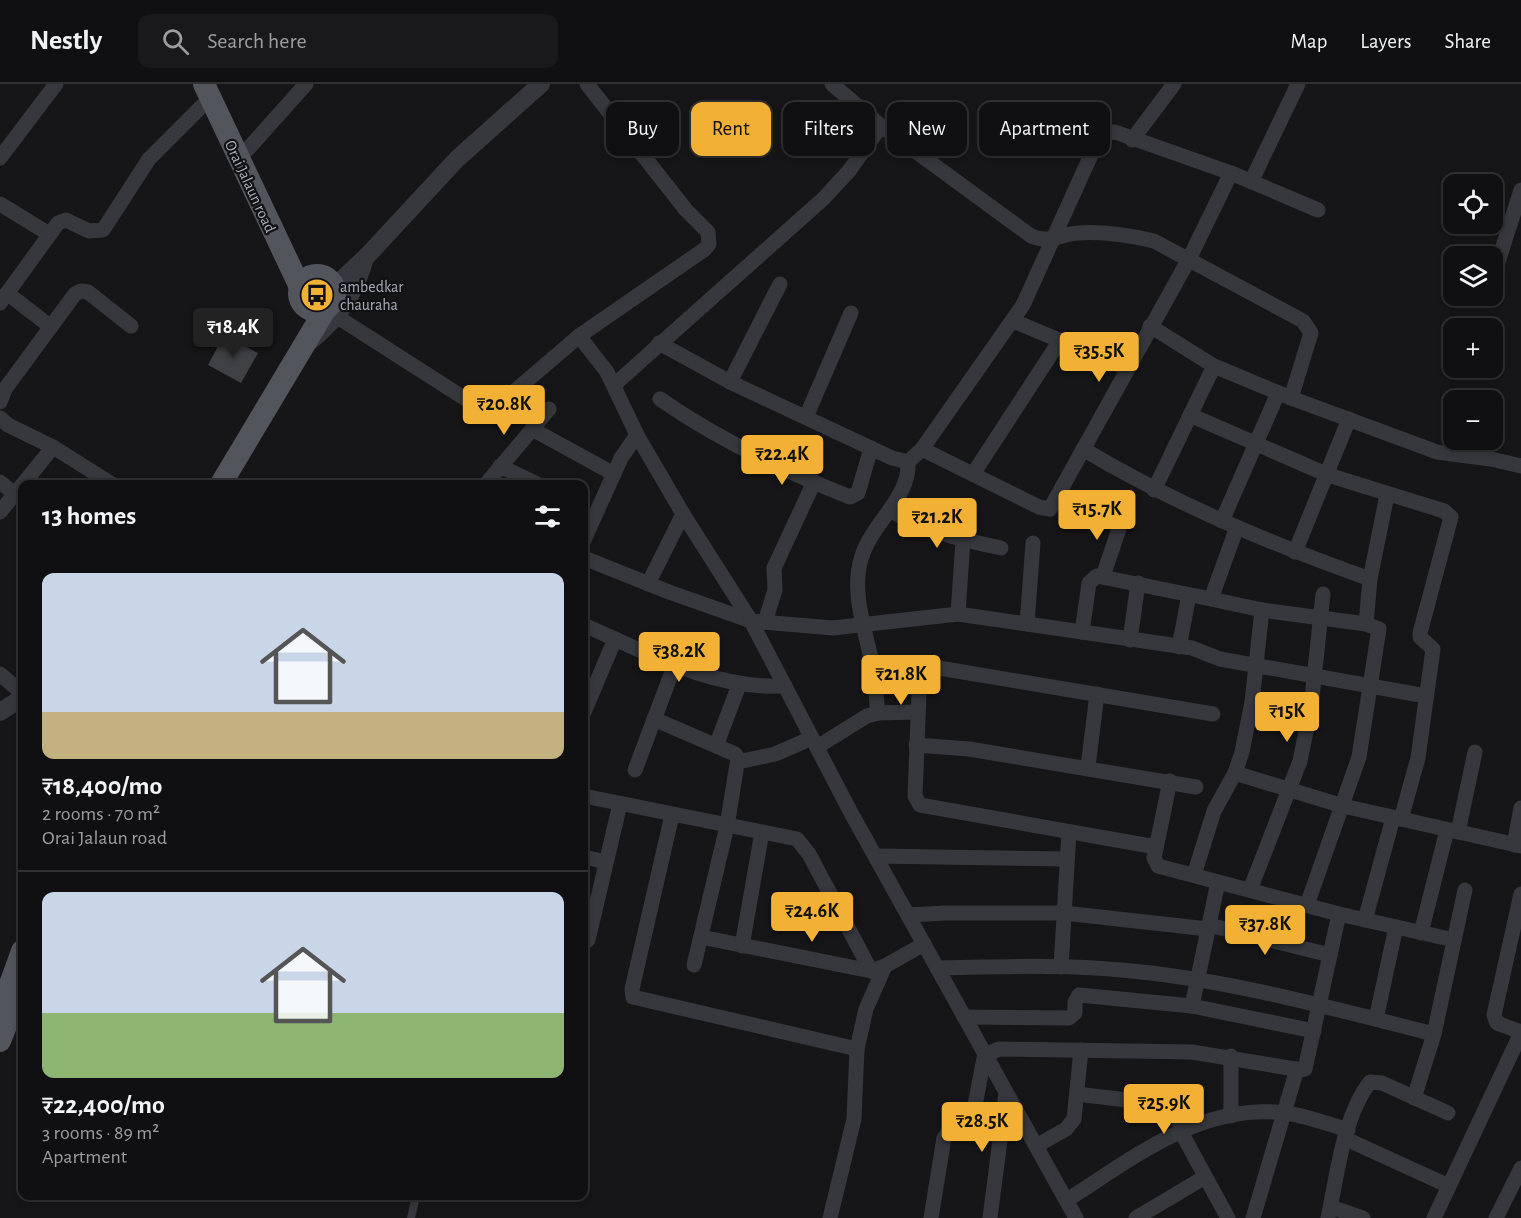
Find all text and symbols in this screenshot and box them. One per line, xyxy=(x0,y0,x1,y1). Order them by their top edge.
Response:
search box xyxy=(138,14,558,68)
icon: search xyxy=(159,25,192,58)
text: Nestly xyxy=(30,27,102,55)
text: Search here xyxy=(207,30,307,52)
text: Map xyxy=(1291,31,1327,52)
text: Layers xyxy=(1360,31,1411,52)
text: Share xyxy=(1444,31,1491,52)
chip: Buy xyxy=(606,102,679,156)
chip: Rent xyxy=(691,102,771,156)
chip: Filters xyxy=(783,102,875,156)
chip: New xyxy=(887,102,967,156)
chip: Apartment xyxy=(979,102,1110,156)
street label: Orai Jalaun road xyxy=(222,138,278,235)
map controls xyxy=(1443,174,1503,450)
button: locate xyxy=(1443,174,1503,234)
button: layers xyxy=(1443,246,1503,306)
bus stop icon: ambedkar chauraha xyxy=(299,277,335,313)
place label: ambedkar chauraha xyxy=(340,279,404,313)
pin: ₹18.4K xyxy=(184,308,282,359)
text: ₹18.4K xyxy=(207,317,259,337)
button: + xyxy=(1443,318,1503,378)
pin: ₹35.5K xyxy=(1050,332,1148,383)
text: ₹35.5K xyxy=(1074,341,1124,361)
pin: ₹20.8K xyxy=(455,385,553,436)
button: − xyxy=(1443,390,1503,450)
text: ₹20.8K xyxy=(477,394,531,414)
pin: ₹22.4K xyxy=(733,435,831,486)
text: ₹22.4K xyxy=(755,444,809,464)
pin: ₹15.7K xyxy=(1048,490,1146,541)
pin: ₹21.2K xyxy=(888,498,986,549)
text: ₹15.7K xyxy=(1072,499,1122,519)
icon: filters xyxy=(531,500,564,533)
text: 13 homes xyxy=(42,503,136,529)
text: ₹21.2K xyxy=(912,507,962,527)
icon: home xyxy=(249,612,357,720)
pin: ₹38.2K xyxy=(630,632,728,683)
text: ₹38.2K xyxy=(653,641,705,661)
pin: ₹21.8K xyxy=(852,655,950,706)
text: ₹21.8K xyxy=(875,664,927,684)
pin: ₹15K xyxy=(1251,692,1323,743)
text: ₹15K xyxy=(1269,701,1305,721)
text: ₹18,400/mo xyxy=(42,773,162,799)
text: 2 rooms · 70 m² xyxy=(42,804,160,824)
text: Orai Jalaun road xyxy=(42,828,167,848)
pin: ₹24.6K xyxy=(763,892,861,943)
text: ₹24.6K xyxy=(785,901,839,921)
pin: ₹37.8K xyxy=(1216,905,1314,956)
text: ₹37.8K xyxy=(1239,914,1291,934)
icon: home xyxy=(249,931,357,1039)
pin: ₹25.9K xyxy=(1115,1084,1213,1135)
text: ₹22,400/mo xyxy=(42,1092,165,1118)
text: ₹25.9K xyxy=(1138,1093,1190,1113)
pin: ₹28.5K xyxy=(933,1102,1031,1153)
text: ₹28.5K xyxy=(956,1111,1008,1131)
text: 3 rooms · 89 m² xyxy=(42,1123,159,1143)
text: Apartment xyxy=(42,1147,127,1167)

